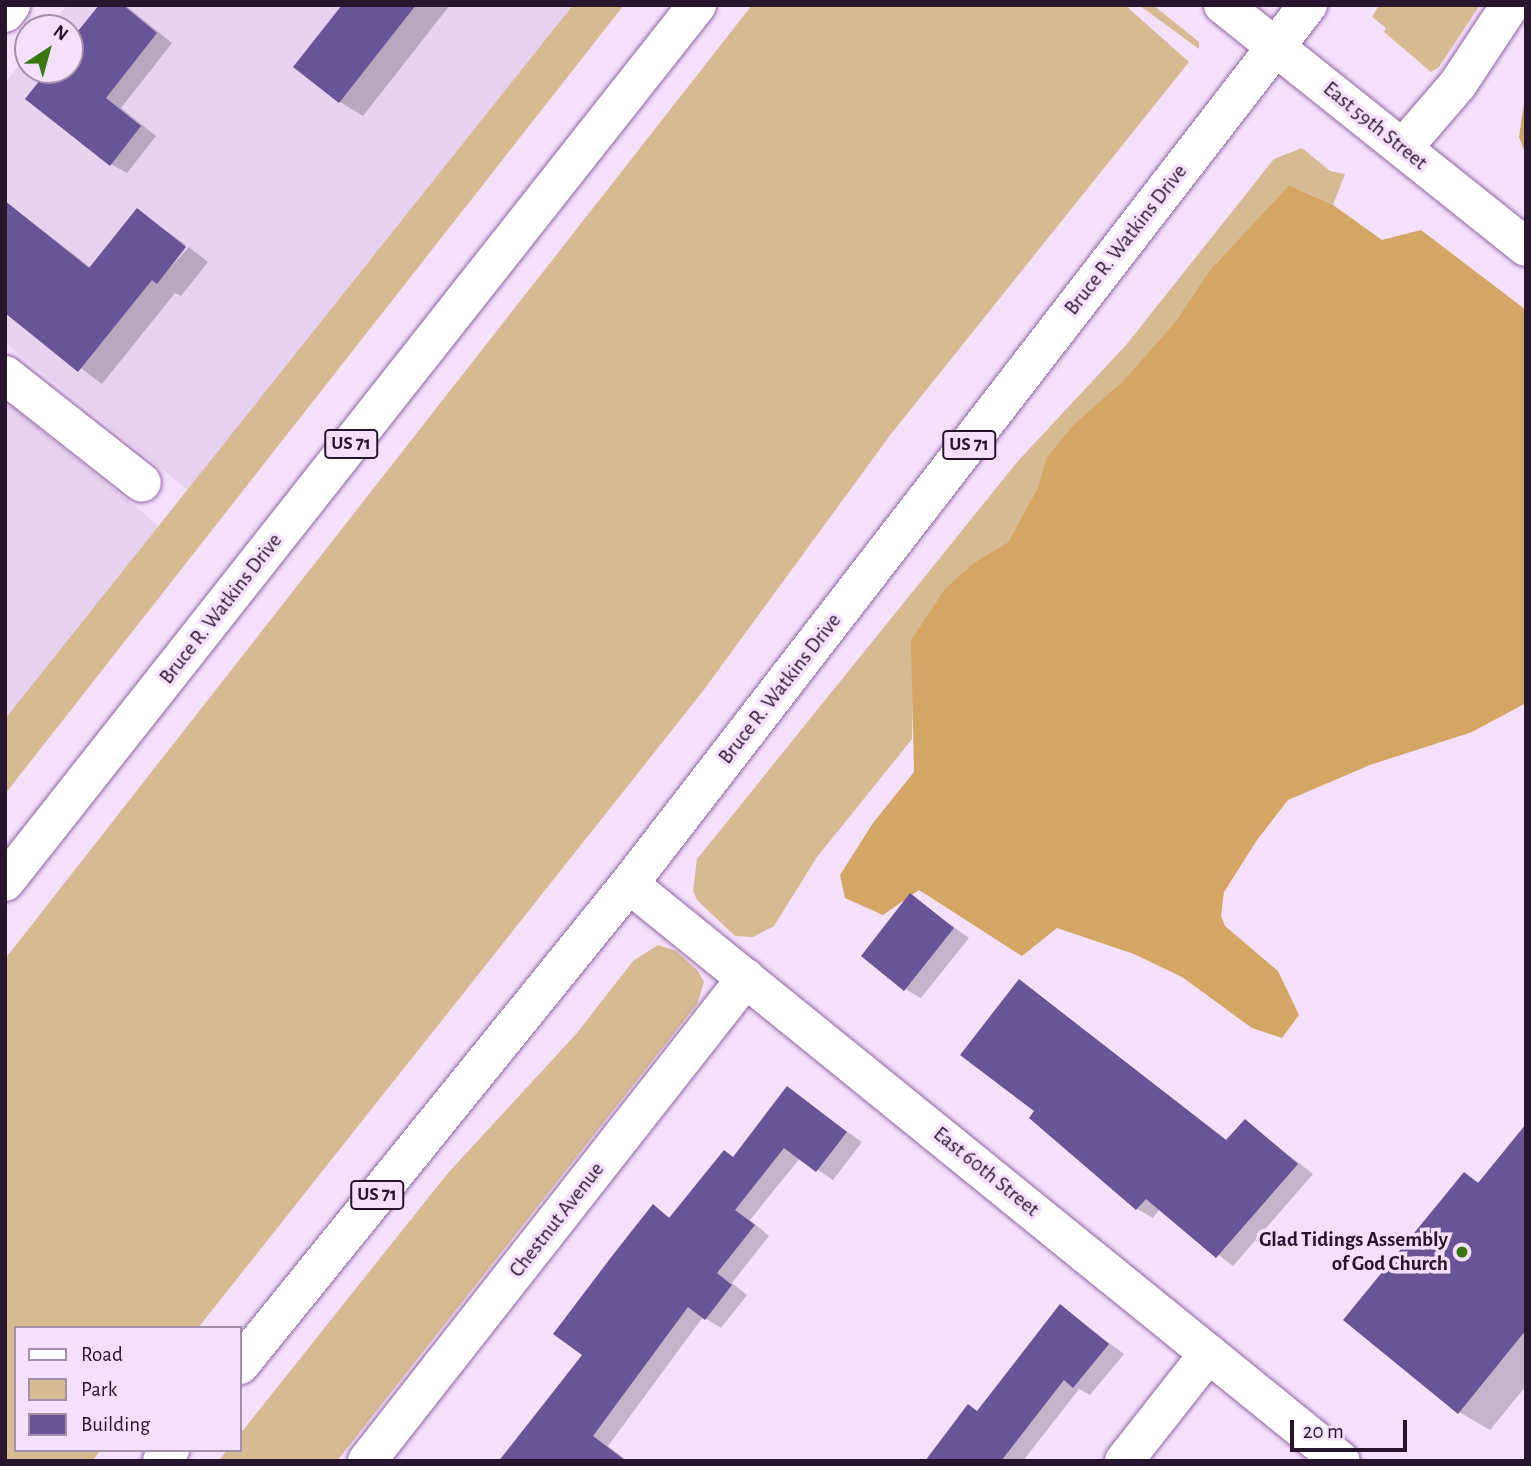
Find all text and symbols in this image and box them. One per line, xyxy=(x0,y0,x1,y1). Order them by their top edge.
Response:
north arrow xyxy=(14,14,84,84)
text: N xyxy=(50,22,71,45)
street label: East 59th Street xyxy=(1318,76,1432,176)
street label: Bruce R. Watkins Drive xyxy=(1059,160,1193,320)
road number: US 71 xyxy=(323,428,379,460)
road number: US 71 xyxy=(941,430,997,460)
street label: Bruce R. Watkins Drive xyxy=(154,529,288,689)
street label: Bruce R. Watkins Drive xyxy=(713,609,847,769)
street label: East 60th Street xyxy=(928,1122,1044,1222)
street label: Chestnut Avenue xyxy=(504,1158,610,1282)
road number: US 71 xyxy=(349,1180,405,1210)
place label: Glad Tidings Assembly of God Church xyxy=(1259,1227,1448,1277)
marker: Glad Tidings Assembly of God Church xyxy=(1454,1244,1470,1260)
legend xyxy=(14,1326,242,1452)
text: Road xyxy=(81,1344,123,1365)
text: Park xyxy=(81,1379,117,1400)
scale bar xyxy=(1293,1406,1410,1450)
text: Building xyxy=(81,1414,150,1435)
text: 20 m xyxy=(1303,1421,1344,1442)

